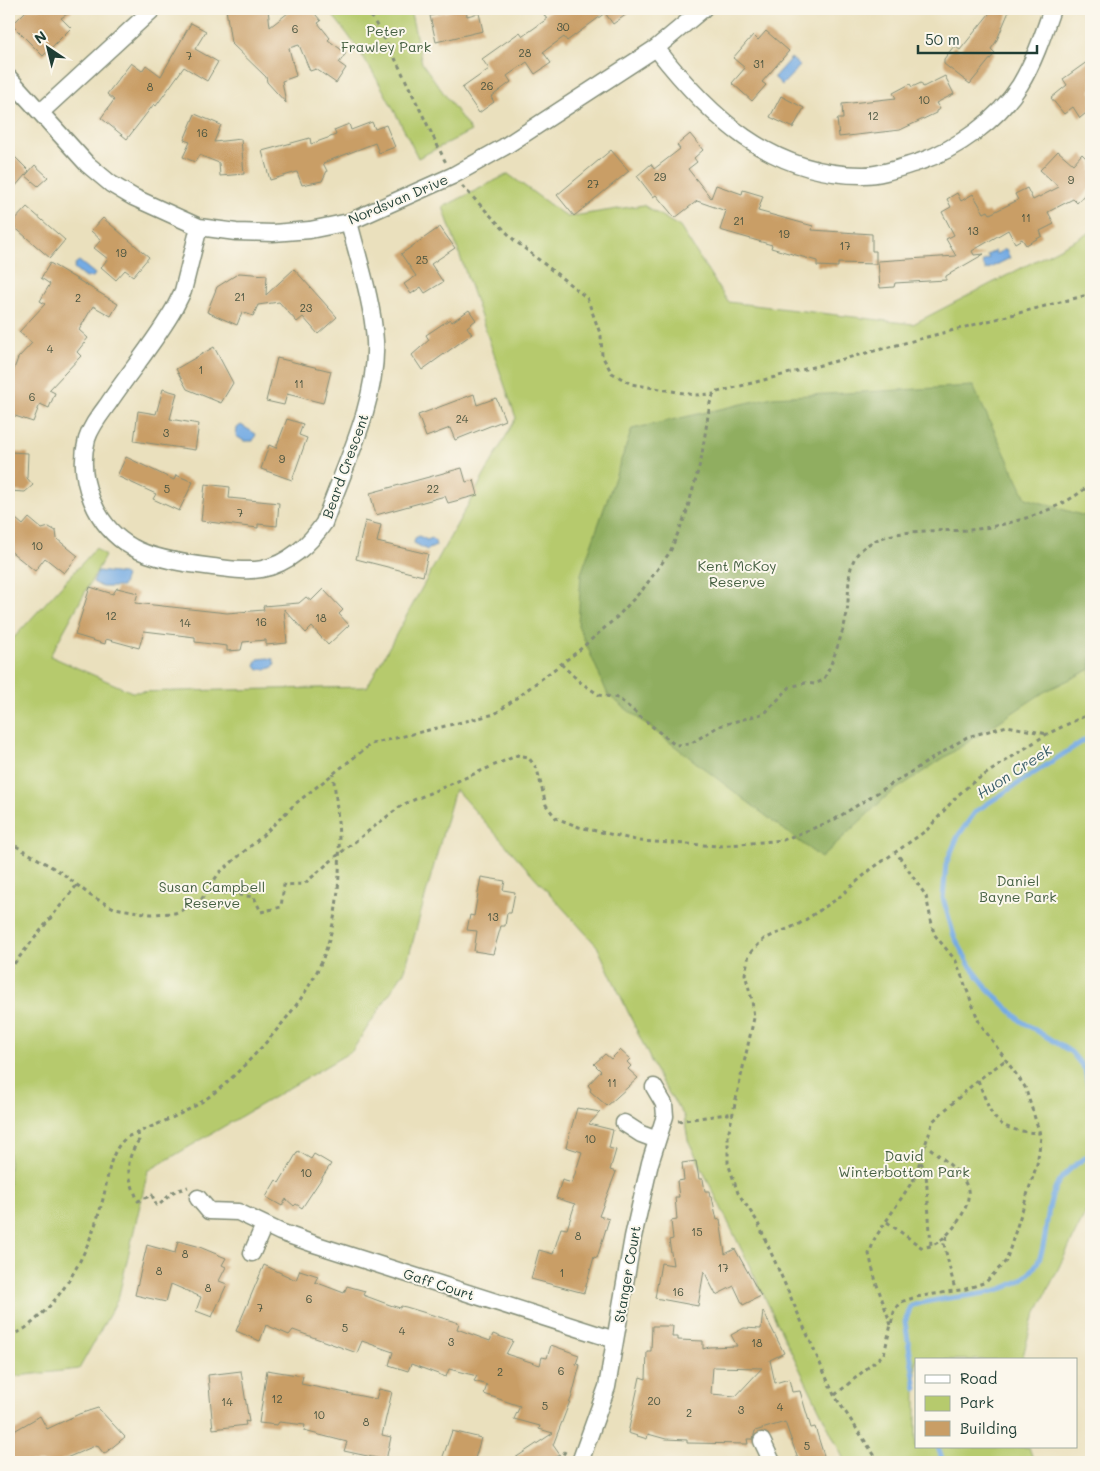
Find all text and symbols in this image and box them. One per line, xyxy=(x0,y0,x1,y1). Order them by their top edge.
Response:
house number: 30 xyxy=(556,19,570,34)
house number: 6 xyxy=(292,21,298,36)
park label: Peter Frawley Park xyxy=(341,21,431,56)
north arrow xyxy=(22,22,72,72)
scale bar xyxy=(918,22,1036,54)
text: N xyxy=(30,26,50,48)
text: 50 m xyxy=(925,29,960,49)
house number: 28 xyxy=(519,45,532,60)
house number: 7 xyxy=(186,48,192,63)
house number: 31 xyxy=(753,56,765,71)
house number: 26 xyxy=(481,78,493,93)
house number: 8 xyxy=(147,79,154,94)
house number: 10 xyxy=(918,92,930,107)
house number: 12 xyxy=(867,108,879,123)
house number: 16 xyxy=(196,125,208,140)
street label: Nordsvan Drive xyxy=(345,169,451,229)
house number: 29 xyxy=(654,169,667,184)
house number: 9 xyxy=(1068,172,1075,187)
house number: 27 xyxy=(587,176,599,191)
house number: 11 xyxy=(1021,210,1031,225)
house number: 21 xyxy=(733,213,745,228)
house number: 13 xyxy=(967,223,979,238)
house number: 19 xyxy=(778,226,790,241)
house number: 17 xyxy=(839,238,851,253)
house number: 19 xyxy=(115,245,127,260)
house number: 25 xyxy=(416,252,428,267)
house number: 21 xyxy=(234,289,246,304)
house number: 2 xyxy=(75,290,81,305)
house number: 23 xyxy=(300,300,313,315)
house number: 4 xyxy=(47,341,54,356)
house number: 1 xyxy=(199,362,203,377)
house number: 11 xyxy=(294,376,304,391)
house number: 6 xyxy=(29,389,35,404)
street label: Beard Crescent xyxy=(317,411,373,521)
house number: 24 xyxy=(456,411,469,426)
house number: 3 xyxy=(163,425,170,440)
house number: 9 xyxy=(279,451,286,466)
house number: 5 xyxy=(164,481,170,496)
house number: 22 xyxy=(427,481,439,496)
house number: 7 xyxy=(237,505,243,520)
house number: 10 xyxy=(31,538,43,553)
park label: Kent McKoy Reserve xyxy=(697,556,777,591)
house number: 12 xyxy=(105,608,117,623)
house number: 18 xyxy=(315,610,327,625)
house number: 16 xyxy=(255,614,267,629)
house number: 14 xyxy=(179,615,191,630)
water label: Huon Creek xyxy=(973,739,1056,803)
park label: Daniel Bayne Park xyxy=(979,871,1057,906)
park label: Susan Campbell Reserve xyxy=(159,877,265,912)
house number: 13 xyxy=(487,909,499,924)
house number: 11 xyxy=(607,1075,617,1090)
house number: 10 xyxy=(584,1131,596,1146)
park label: David Winterbottom Park xyxy=(838,1146,970,1181)
house number: 10 xyxy=(300,1165,312,1180)
street label: Stanger Court xyxy=(609,1224,645,1324)
house number: 15 xyxy=(691,1224,703,1239)
house number: 8 xyxy=(575,1228,582,1243)
house number: 8 xyxy=(182,1246,189,1261)
house number: 17 xyxy=(717,1260,729,1275)
house number: 8 xyxy=(156,1263,163,1278)
street label: Gaff Court xyxy=(401,1264,477,1304)
house number: 1 xyxy=(560,1265,564,1280)
house number: 8 xyxy=(205,1280,212,1295)
house number: 16 xyxy=(672,1284,684,1299)
house number: 6 xyxy=(306,1291,312,1306)
house number: 7 xyxy=(257,1300,263,1315)
house number: 5 xyxy=(342,1320,348,1335)
house number: 4 xyxy=(399,1323,406,1338)
house number: 3 xyxy=(448,1334,455,1349)
house number: 18 xyxy=(751,1335,763,1350)
legend xyxy=(915,1358,1078,1448)
house number: 6 xyxy=(558,1363,564,1378)
house number: 2 xyxy=(497,1364,503,1379)
text: Road xyxy=(960,1368,997,1388)
house number: 12 xyxy=(271,1391,283,1406)
text: Park xyxy=(960,1392,994,1412)
house number: 20 xyxy=(648,1393,661,1408)
house number: 14 xyxy=(221,1394,233,1409)
house number: 5 xyxy=(542,1398,548,1413)
house number: 4 xyxy=(777,1399,784,1414)
house number: 3 xyxy=(738,1402,745,1417)
house number: 2 xyxy=(686,1405,692,1420)
house number: 10 xyxy=(313,1407,325,1422)
house number: 8 xyxy=(363,1414,370,1429)
text: Building xyxy=(960,1418,1017,1438)
house number: 5 xyxy=(804,1438,810,1453)

